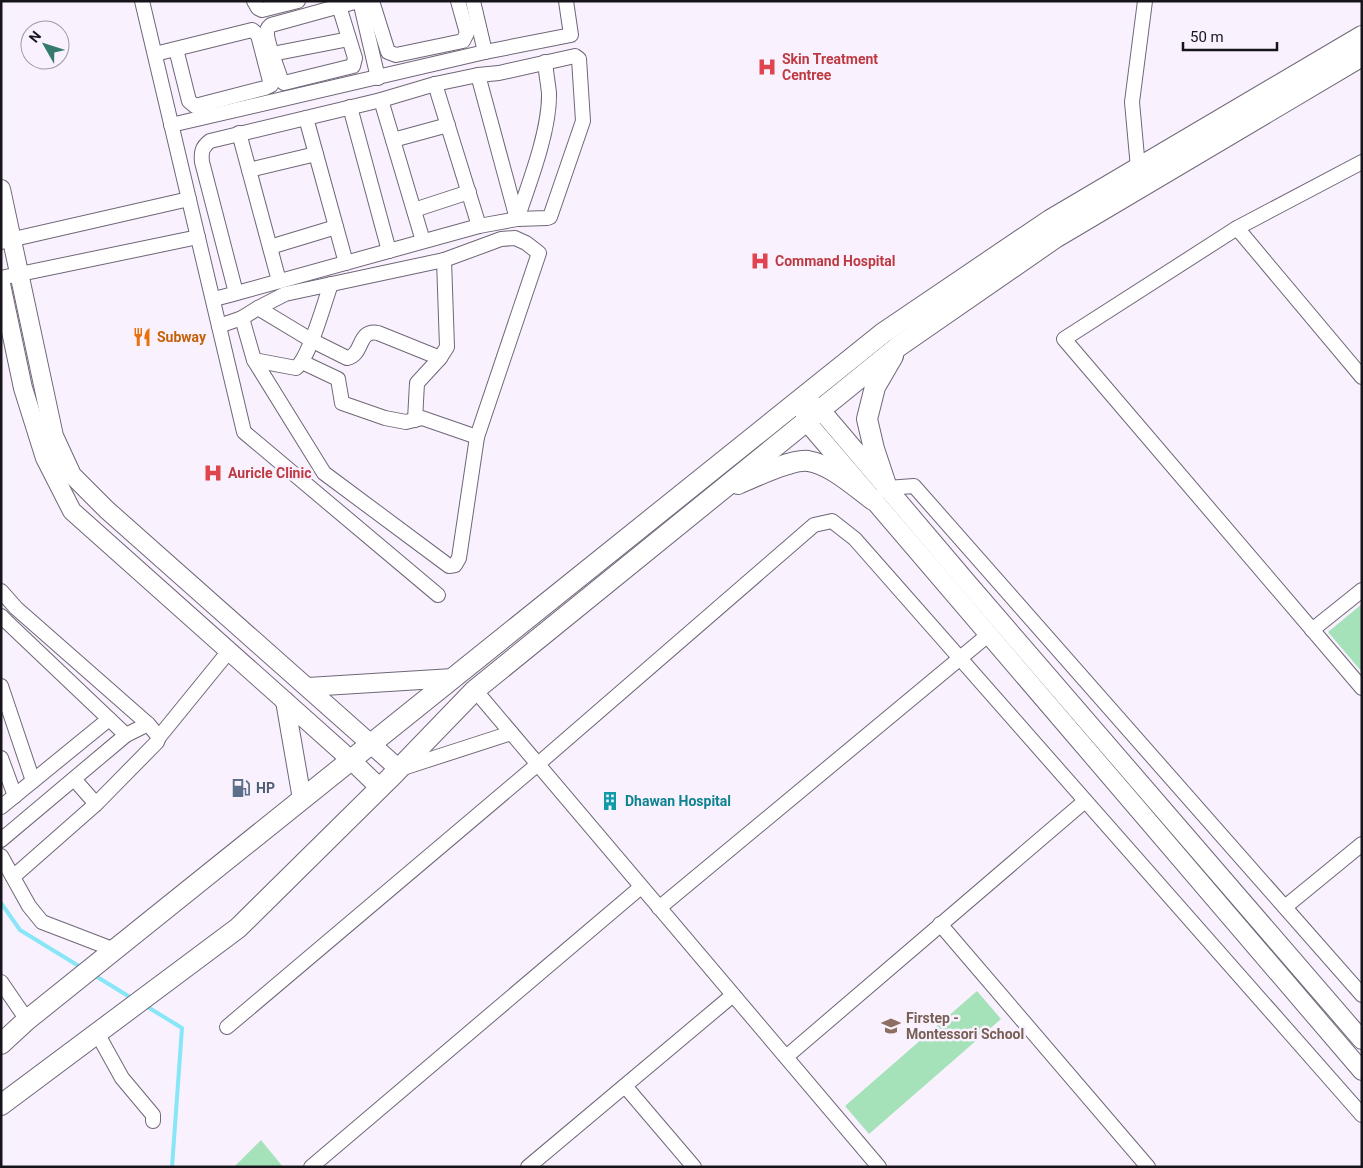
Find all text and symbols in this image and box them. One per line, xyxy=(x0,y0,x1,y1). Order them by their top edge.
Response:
north arrow xyxy=(20,20,70,70)
scale bar xyxy=(1183,20,1277,52)
text: N xyxy=(26,28,44,46)
text: 50 m xyxy=(1190,28,1224,46)
place label: Skin Treatment Centree xyxy=(782,51,878,83)
hospital icon: Skin Treatment Centree xyxy=(756,56,778,78)
hospital icon: Command Hospital xyxy=(749,250,771,272)
place label: Command Hospital xyxy=(775,253,896,269)
restaurant icon: Subway xyxy=(131,326,153,348)
place label: Subway xyxy=(157,329,207,345)
hospital icon: Auricle Clinic xyxy=(202,462,224,484)
place label: Auricle Clinic xyxy=(228,465,311,481)
fuel station icon: HP xyxy=(230,777,252,799)
place label: HP xyxy=(256,780,275,796)
building icon: Dhawan Hospital xyxy=(599,790,621,812)
place label: Dhawan Hospital xyxy=(625,793,731,809)
place label: Firstep - Montessori School xyxy=(906,1010,1024,1042)
school or university icon: Firstep - Montessori School xyxy=(880,1015,902,1037)

